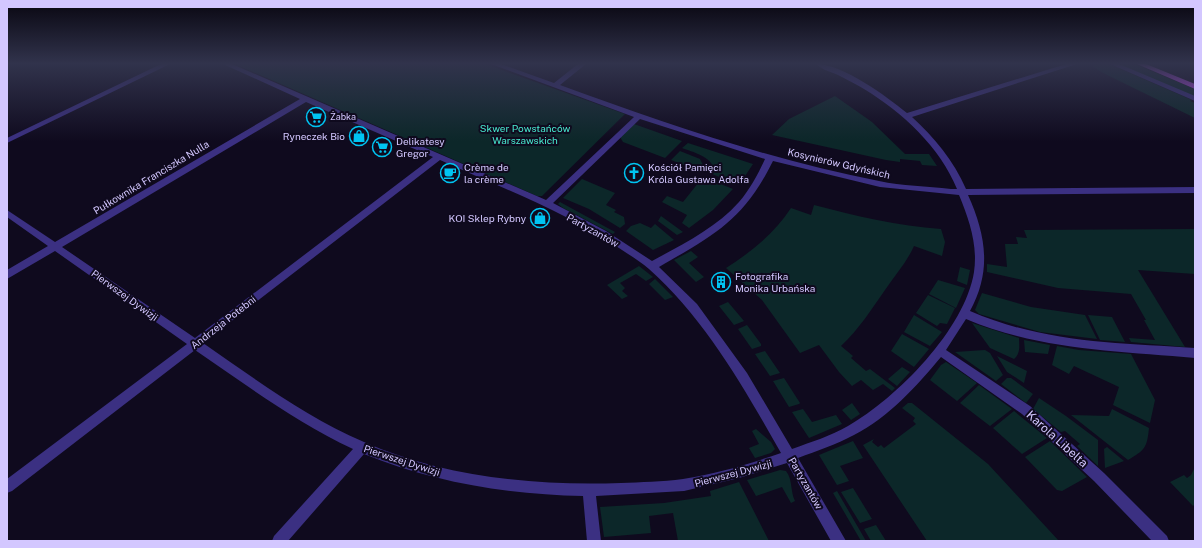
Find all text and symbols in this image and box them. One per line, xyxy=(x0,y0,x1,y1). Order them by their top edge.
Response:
supermarket icon: Żabka xyxy=(305,106,327,128)
place label: Żabka xyxy=(330,111,356,122)
park label: Skwer Powstańców Warszawskich xyxy=(480,122,570,146)
shop icon: Ryneczek Bio xyxy=(348,125,370,147)
place label: Ryneczek Bio xyxy=(283,130,345,142)
place label: Delikatesy Gregor xyxy=(396,135,445,159)
supermarket icon: Delikatesy Gregor xyxy=(371,136,393,158)
street label: Pułkownika Franciszka Nulla xyxy=(91,138,211,216)
street label: Kosynierów Gdyńskich xyxy=(787,145,892,181)
place label: Crème de la crème xyxy=(464,161,509,185)
place label: Kościół Pamięci Króla Gustawa Adolfa xyxy=(648,161,749,185)
cafe icon: Crème de la crème xyxy=(439,162,461,184)
church icon: Kościół Pamięci Króla Gustawa Adolfa xyxy=(623,162,645,184)
shop icon: KOI Sklep Rybny xyxy=(529,207,551,229)
street label: Partyzantów xyxy=(565,211,621,249)
place label: KOI Sklep Rybny xyxy=(448,212,527,224)
street label: Pierwszej Dywizji xyxy=(89,267,161,323)
place label: Fotografika Monika Urbańska xyxy=(735,270,815,294)
building icon: Fotografika Monika Urbańska xyxy=(710,271,732,293)
street label: Andrzeja Potebni xyxy=(188,293,258,351)
street label: Karola Libelta xyxy=(1023,408,1091,470)
street label: Pierwszej Dywizji xyxy=(362,442,442,478)
street label: Partyzantów xyxy=(786,455,826,511)
street label: Pierwszej Dywizji xyxy=(693,457,773,489)

